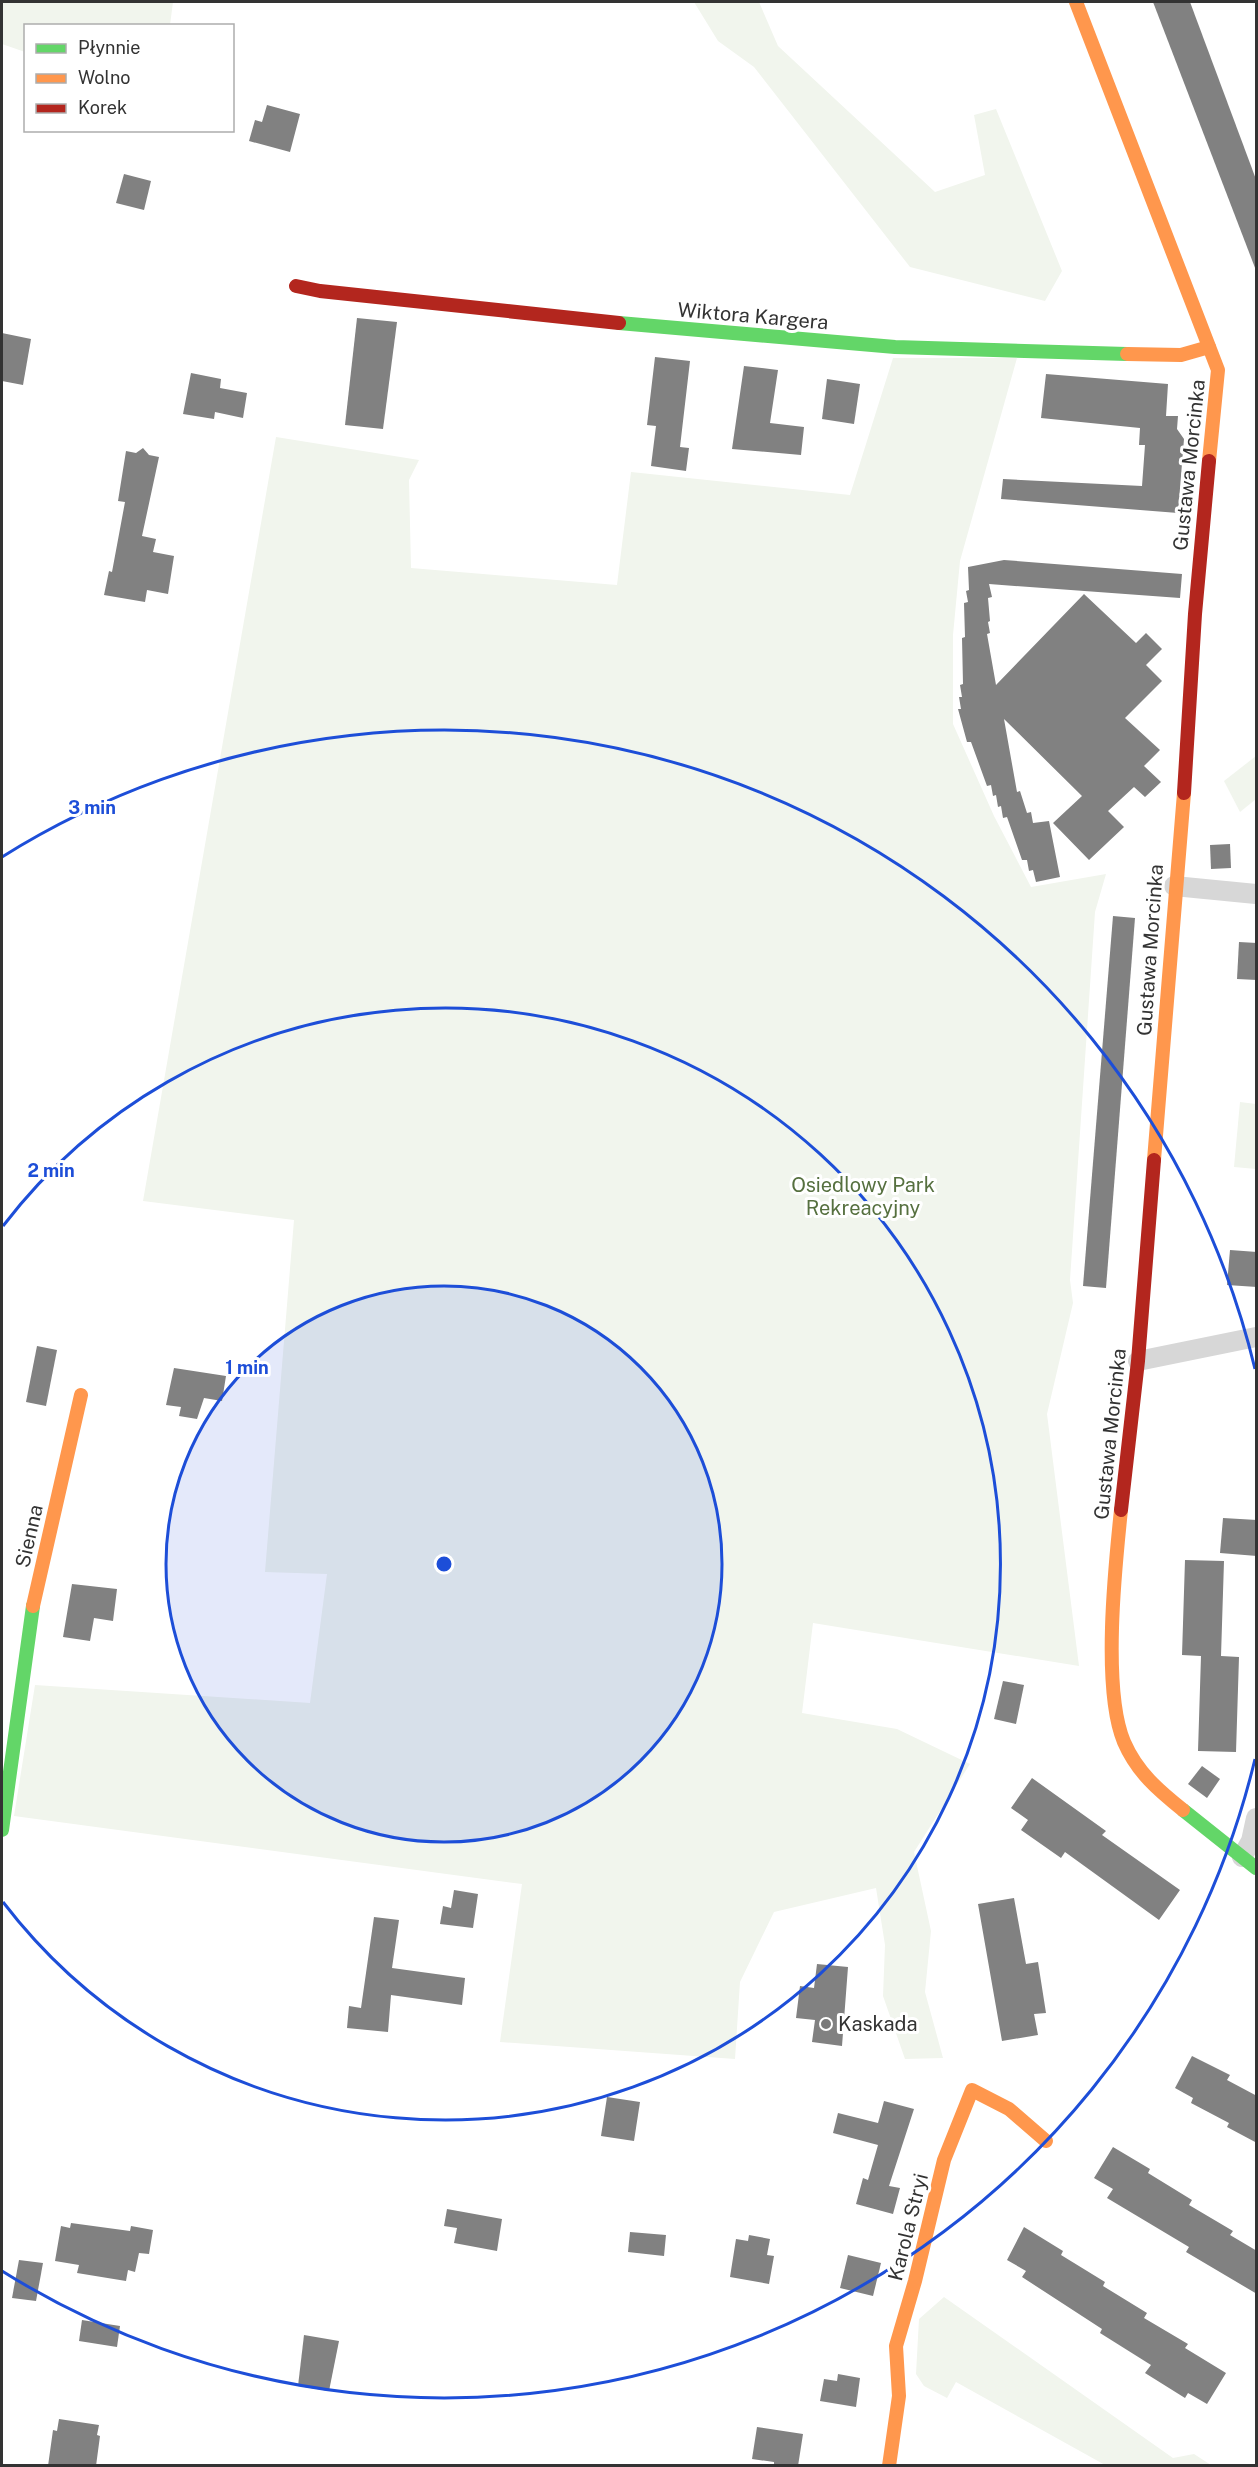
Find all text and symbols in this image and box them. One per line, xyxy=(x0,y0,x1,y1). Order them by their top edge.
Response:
legend xyxy=(24,24,234,132)
text: Płynnie xyxy=(78,37,141,58)
text: Wolno xyxy=(78,67,130,88)
text: Korek xyxy=(78,97,127,118)
street label: Wiktora Kargera xyxy=(677,297,829,335)
street label: Gustawa Morcinka xyxy=(1168,378,1210,552)
text: 3 min xyxy=(68,797,116,818)
street label: Gustawa Morcinka xyxy=(1132,863,1168,1037)
text: 2 min xyxy=(27,1160,75,1181)
park label: Osiedlowy Park Rekreacyjny xyxy=(791,1173,935,1220)
street label: Gustawa Morcinka xyxy=(1089,1347,1131,1521)
text: 1 min xyxy=(225,1357,269,1378)
street label: Sienna xyxy=(10,1502,48,1570)
centre of rings xyxy=(434,1554,454,1574)
place label: Kaskada xyxy=(838,2012,918,2036)
marker: Kaskada xyxy=(819,2017,833,2031)
street label: Karola Stryi xyxy=(883,2171,933,2283)

